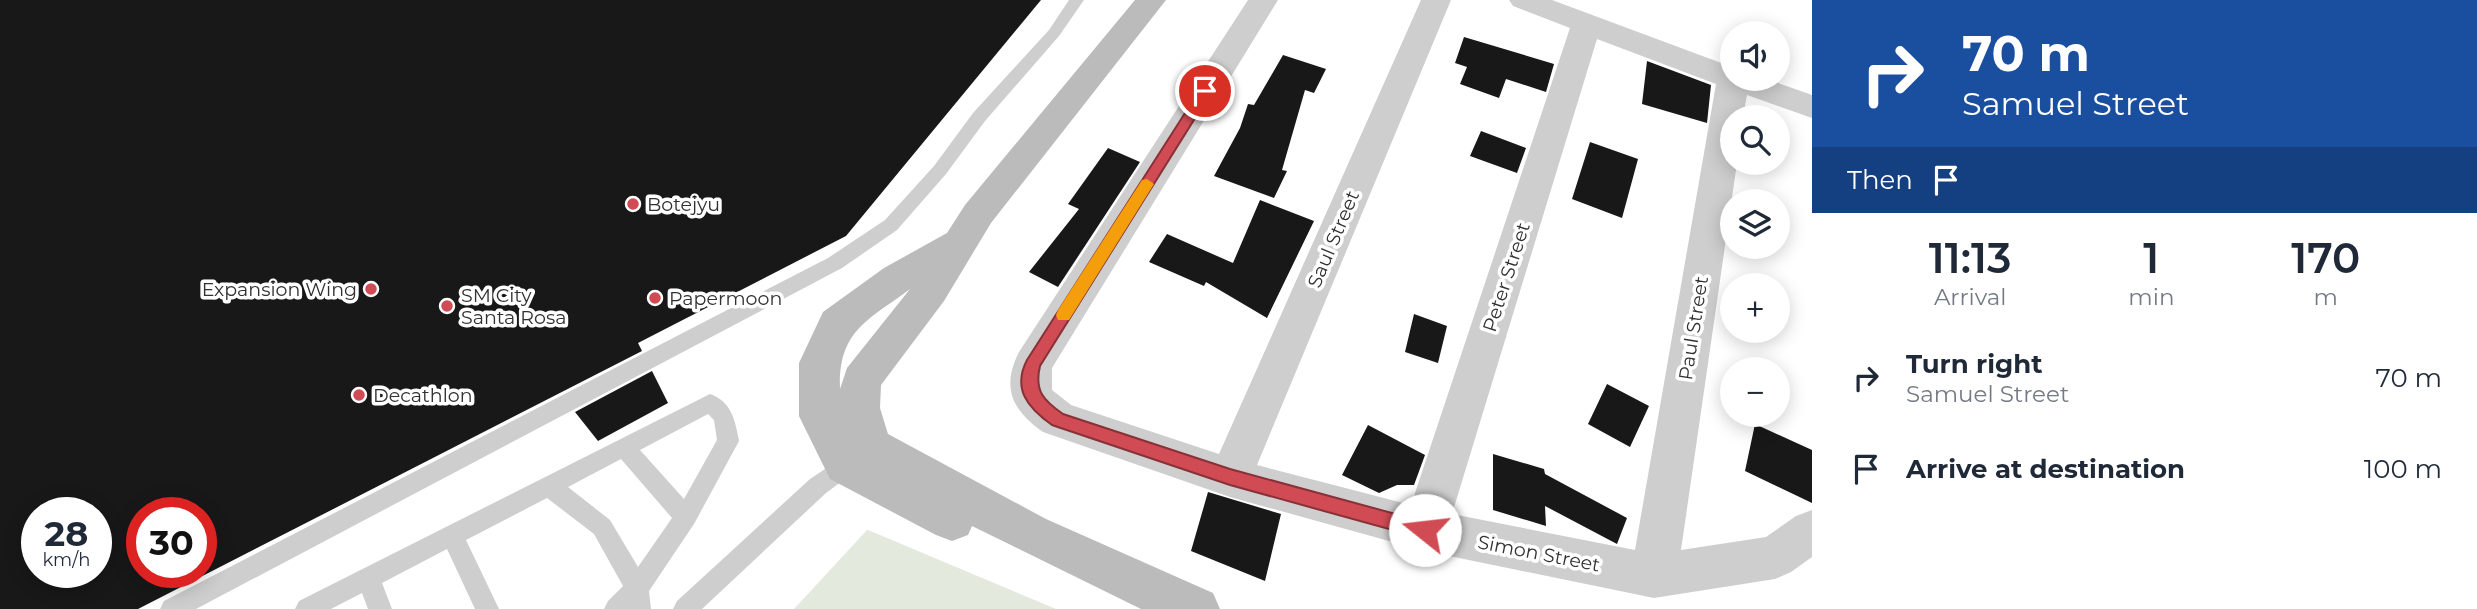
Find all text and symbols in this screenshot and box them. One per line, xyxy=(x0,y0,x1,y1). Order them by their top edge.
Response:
map controls xyxy=(1720,21,1790,427)
button: sound xyxy=(1720,21,1790,91)
text: 70 m xyxy=(1962,24,2090,83)
icon: right xyxy=(1847,28,1938,119)
pin xyxy=(1175,61,1235,121)
icon: arrive xyxy=(1186,72,1224,110)
text: Samuel Street xyxy=(1962,84,2189,123)
button: search xyxy=(1720,105,1790,175)
icon: arrive xyxy=(1927,161,1965,199)
text: Then xyxy=(1847,164,1913,196)
street label: Saul Street xyxy=(1303,187,1364,291)
button: layers xyxy=(1720,189,1790,259)
place label: Botejyu xyxy=(647,193,720,216)
marker: Botejyu xyxy=(625,196,641,212)
street label: Peter Street xyxy=(1478,219,1535,335)
text: 11:13 xyxy=(1929,232,2012,284)
text: 1 xyxy=(2143,232,2159,284)
text: 170 xyxy=(2291,232,2360,284)
button: + xyxy=(1720,273,1790,343)
street label: Paul Street xyxy=(1674,274,1713,382)
place label: Expansion Wing xyxy=(202,278,357,301)
marker: Expansion Wing xyxy=(363,281,379,297)
text: Arrival xyxy=(1934,283,2006,311)
text: min xyxy=(2128,283,2174,311)
text: m xyxy=(2314,283,2338,311)
place label: SM City Santa Rosa xyxy=(461,284,566,329)
place label: Papermoon xyxy=(669,287,782,310)
marker: Papermoon xyxy=(647,290,663,306)
marker: SM City Santa Rosa xyxy=(439,298,455,314)
text: Turn right xyxy=(1906,348,2042,380)
button: − xyxy=(1720,357,1790,427)
icon: right xyxy=(1847,359,1885,397)
text: 70 m xyxy=(2376,362,2442,394)
text: Samuel Street xyxy=(1906,380,2069,408)
place label: Decathlon xyxy=(373,384,473,407)
marker: Decathlon xyxy=(351,387,367,403)
icon: arrive xyxy=(1847,450,1885,488)
text: Arrive at destination xyxy=(1906,453,2185,485)
text: 100 m xyxy=(2364,453,2442,485)
position arrow xyxy=(1388,493,1462,567)
speed limit sign: 30 xyxy=(126,497,217,588)
text: 28 xyxy=(45,512,88,555)
street label: Simon Street xyxy=(1476,530,1602,577)
text: km/h xyxy=(42,549,91,571)

